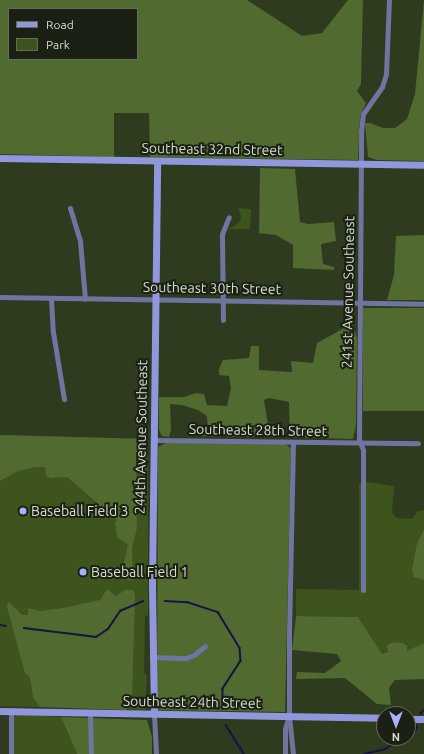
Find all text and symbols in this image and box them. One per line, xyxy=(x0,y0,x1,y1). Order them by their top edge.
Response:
legend xyxy=(8,8,138,60)
text: Road xyxy=(46,18,74,31)
text: Park xyxy=(46,38,70,51)
street label: Southeast 32nd Street xyxy=(141,139,283,159)
street label: 241st Avenue Southeast xyxy=(338,216,358,368)
street label: Southeast 30th Street xyxy=(143,278,281,298)
street label: 244th Avenue Southeast xyxy=(131,360,151,514)
street label: Southeast 28th Street xyxy=(189,420,327,440)
place label: Baseball Field 3 xyxy=(31,503,128,519)
marker: Baseball Field 3 xyxy=(18,506,28,516)
place label: Baseball Field 1 xyxy=(91,564,188,580)
marker: Baseball Field 1 xyxy=(78,567,88,577)
street label: Southeast 24th Street xyxy=(123,692,261,712)
north arrow xyxy=(376,706,416,746)
text: N xyxy=(392,731,400,743)

